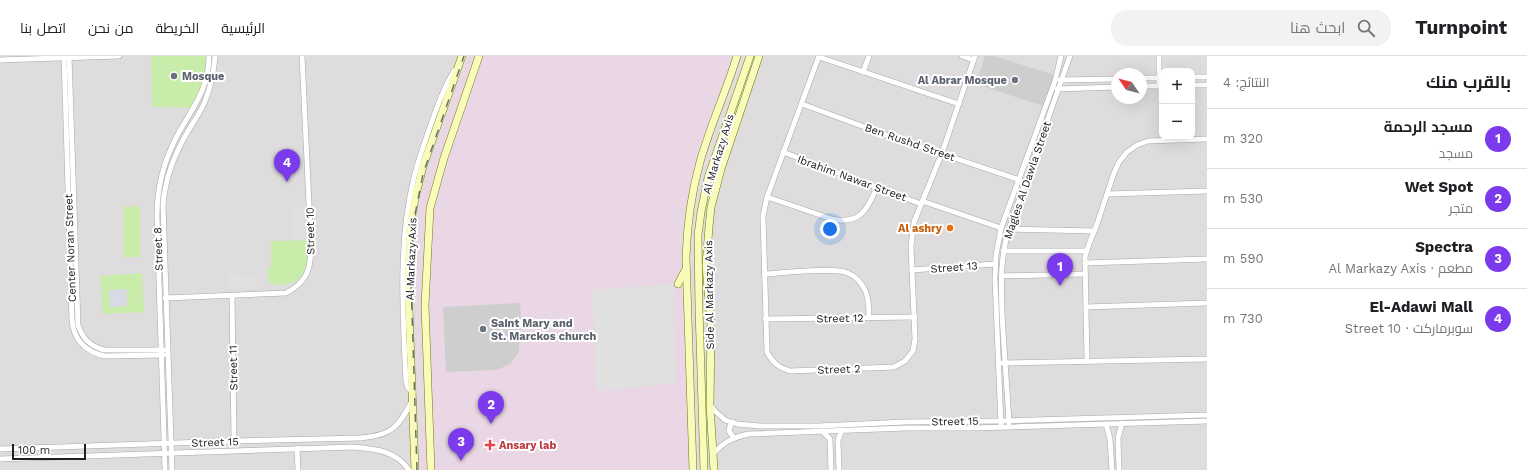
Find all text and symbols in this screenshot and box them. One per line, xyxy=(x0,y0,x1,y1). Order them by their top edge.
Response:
search box xyxy=(1111,10,1391,46)
text: Turnpoint xyxy=(1415,16,1507,39)
icon: search xyxy=(1355,17,1377,39)
text: ابحث هنا xyxy=(1290,19,1345,37)
text: اتصل بنا xyxy=(20,20,66,36)
text: من نحن xyxy=(88,20,134,36)
text: الخريطة xyxy=(156,20,199,36)
text: الرئيسية xyxy=(221,20,265,36)
north arrow xyxy=(1111,68,1147,104)
map controls xyxy=(1159,68,1195,140)
button: + xyxy=(1159,68,1195,104)
place label: Mosque xyxy=(182,70,224,83)
marker: Mosque xyxy=(169,71,179,81)
text: بالقرب منك xyxy=(1426,72,1511,92)
place label: Al Abrar Mosque xyxy=(918,74,1007,87)
marker: Al Abrar Mosque xyxy=(1010,75,1020,85)
text: النتائج: 4 xyxy=(1223,75,1269,90)
button: − xyxy=(1159,104,1195,140)
street label: Al Markazy Axis xyxy=(700,112,737,196)
text: مسجد الرحمة xyxy=(1384,118,1473,136)
street label: Magles Al Dawla Street xyxy=(1001,119,1054,241)
street label: Ben Rushd Street xyxy=(863,121,957,164)
text: 320 m xyxy=(1223,131,1263,146)
text: 1 xyxy=(1495,131,1501,146)
text: مسجد xyxy=(1439,146,1473,161)
pin: 4 xyxy=(274,149,300,182)
street label: Ibrahim Nawar Street xyxy=(796,153,909,204)
text: Wet Spot xyxy=(1405,178,1473,196)
text: 530 m xyxy=(1223,191,1263,206)
text: 2 xyxy=(1494,191,1502,206)
street label: Center Noran Street xyxy=(62,193,79,302)
text: متجر xyxy=(1449,201,1473,216)
street label: Street 10 xyxy=(304,207,317,255)
street label: Al Markazy Axis xyxy=(404,217,419,301)
your location xyxy=(820,219,840,239)
place label: Al ashry xyxy=(898,222,943,235)
marker: Al ashry xyxy=(945,223,955,233)
street label: Street 8 xyxy=(151,227,166,271)
text: Spectra xyxy=(1415,238,1473,256)
street label: Side Al Markazy Axis xyxy=(702,240,717,350)
text: 590 m xyxy=(1223,251,1264,266)
text: 3 xyxy=(1494,251,1502,266)
pin: 1 xyxy=(1047,253,1073,286)
street label: Street 13 xyxy=(930,259,978,276)
text: مطعم · Al Markazy Axis xyxy=(1328,261,1473,276)
text: El-Adawi Mall xyxy=(1370,298,1473,316)
text: 730 m xyxy=(1223,311,1263,326)
text: 4 xyxy=(1494,311,1502,326)
street label: Street 12 xyxy=(816,312,864,325)
place label: Saint Mary and St. Marckos church xyxy=(491,317,596,343)
text: سوبرماركت · Street 10 xyxy=(1345,321,1473,336)
marker: Saint Mary and St. Marckos church xyxy=(478,324,488,334)
street label: Street 11 xyxy=(227,345,240,391)
street label: Street 2 xyxy=(817,362,861,377)
pin: 2 xyxy=(478,391,504,424)
street label: Street 15 xyxy=(931,415,979,428)
pin: 3 xyxy=(448,428,474,461)
street label: Street 15 xyxy=(191,435,239,450)
marker: Ansary lab xyxy=(484,439,496,451)
place label: Ansary lab xyxy=(499,439,556,452)
scale bar xyxy=(12,442,86,461)
text: 100 m xyxy=(18,444,50,457)

